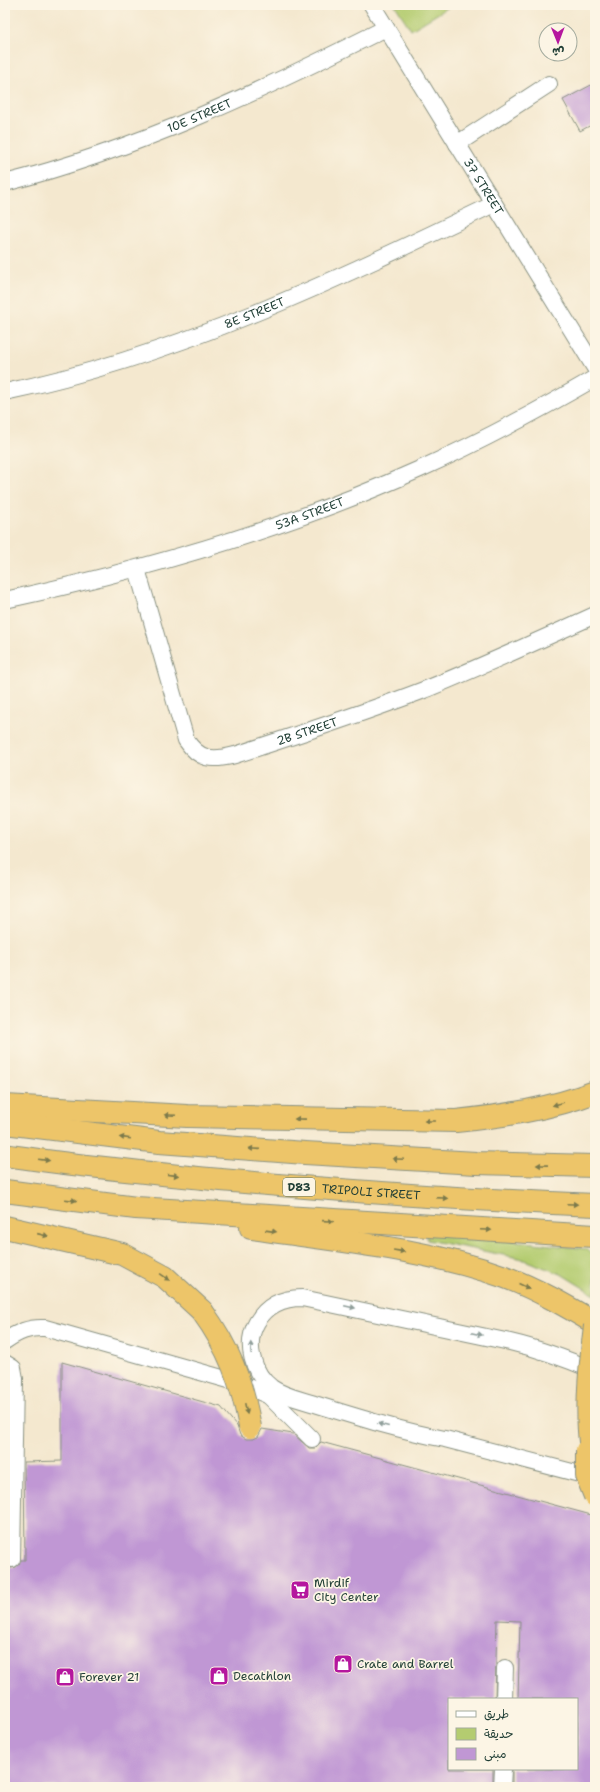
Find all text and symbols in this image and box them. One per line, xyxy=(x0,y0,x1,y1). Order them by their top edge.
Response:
north arrow xyxy=(538,22,578,62)
text: ش xyxy=(552,44,564,59)
street label: 10E STREET xyxy=(165,95,235,137)
street label: 37 STREET xyxy=(460,155,507,218)
street label: 8E STREET xyxy=(222,293,288,333)
street label: 53A STREET xyxy=(273,494,347,533)
street label: 2B STREET xyxy=(275,714,340,749)
one-way arrow xyxy=(552,1101,564,1107)
one-way arrow xyxy=(164,1112,176,1119)
one-way arrow xyxy=(293,1116,306,1122)
one-way arrow xyxy=(423,1118,436,1124)
one-way arrow xyxy=(119,1135,131,1141)
one-way arrow xyxy=(248,1146,261,1153)
one-way arrow xyxy=(392,1155,404,1162)
one-way arrow xyxy=(38,1157,50,1164)
one-way arrow xyxy=(535,1162,548,1168)
one-way arrow xyxy=(167,1172,179,1179)
road number: D83 xyxy=(283,1178,315,1196)
street label: TRIPOLI STREET xyxy=(321,1180,421,1204)
one-way arrow xyxy=(436,1194,448,1201)
one-way arrow xyxy=(65,1196,78,1203)
one-way arrow xyxy=(566,1201,579,1207)
one-way arrow xyxy=(322,1217,334,1224)
one-way arrow xyxy=(480,1227,493,1233)
one-way arrow xyxy=(265,1228,277,1234)
one-way arrow xyxy=(37,1233,49,1239)
one-way arrow xyxy=(393,1248,405,1254)
one-way arrow xyxy=(159,1273,170,1281)
one-way arrow xyxy=(518,1282,530,1289)
one-way arrow xyxy=(344,1304,356,1310)
one-way arrow xyxy=(471,1332,483,1338)
one-way arrow xyxy=(248,1341,254,1354)
one-way arrow xyxy=(244,1403,250,1415)
one-way arrow xyxy=(377,1421,389,1427)
place label: Mirdif City Center xyxy=(314,1575,379,1605)
supermarket icon: Mirdif City Center xyxy=(289,1579,311,1601)
shop icon: Crate and Barrel xyxy=(332,1653,354,1675)
place label: Crate and Barrel xyxy=(357,1656,454,1672)
shop icon: Decathlon xyxy=(208,1665,230,1687)
shop icon: Forever 21 xyxy=(54,1666,76,1688)
place label: Decathlon xyxy=(233,1668,291,1684)
place label: Forever 21 xyxy=(79,1669,139,1685)
legend xyxy=(448,1698,578,1770)
text: طريق xyxy=(484,1706,509,1722)
text: حديقة xyxy=(484,1726,513,1742)
text: مبنى xyxy=(484,1746,507,1762)

